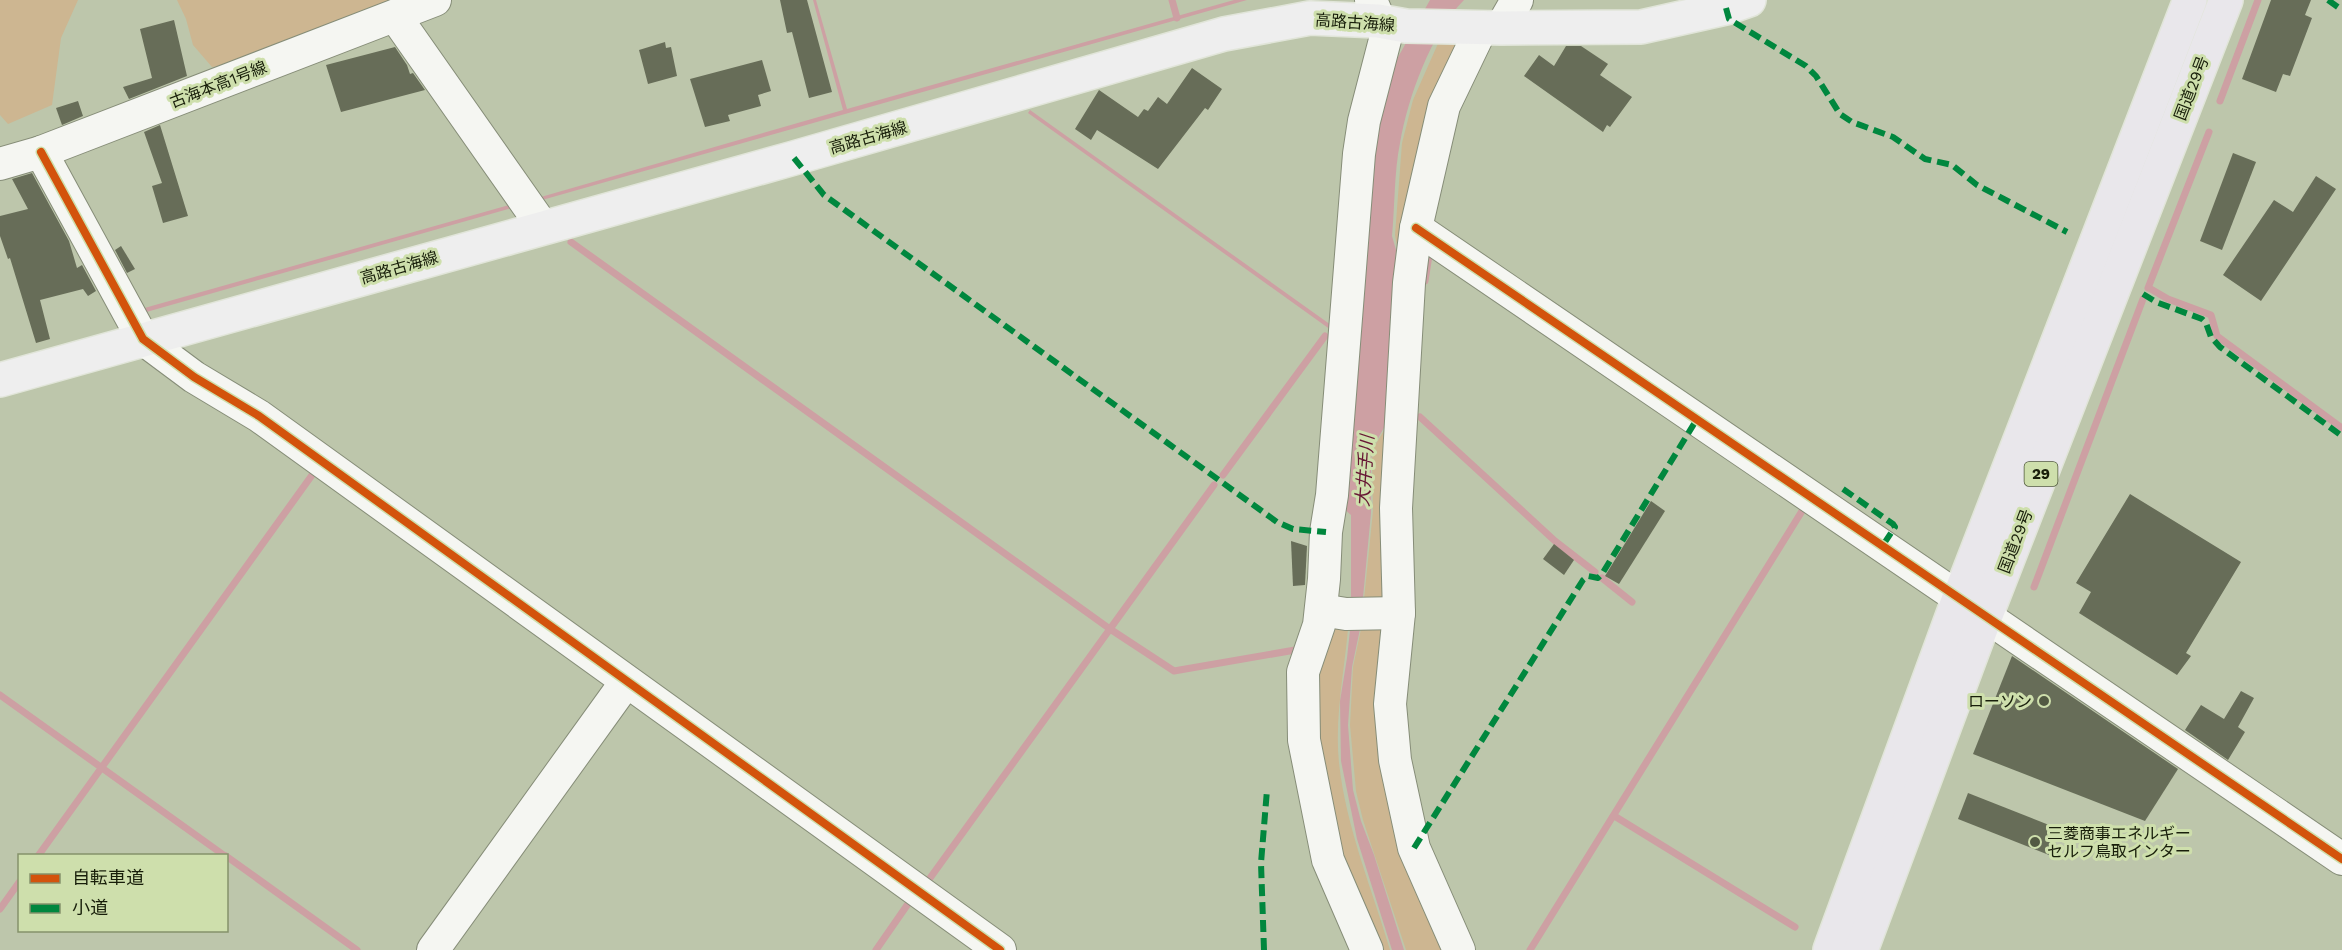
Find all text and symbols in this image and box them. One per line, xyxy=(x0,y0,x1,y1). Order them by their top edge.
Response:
street label: 高路古海線 xyxy=(1314,10,1396,35)
street label: 国道29号 xyxy=(2171,53,2212,123)
street label: 古海本高1号線 xyxy=(167,57,269,112)
street label: 高路古海線 xyxy=(827,117,909,158)
street label: 高路古海線 xyxy=(358,247,440,288)
water label: 大井手川 xyxy=(1352,432,1378,508)
road number: 29 xyxy=(2024,462,2058,486)
street label: 国道29号 xyxy=(1995,506,2036,576)
place label: ローソン xyxy=(1968,692,2032,711)
marker: ローソン xyxy=(2037,694,2051,708)
place label: 三菱商事エネルギー セルフ鳥取インター xyxy=(2047,824,2191,861)
marker: 三菱商事エネルギー セルフ鳥取インター xyxy=(2028,835,2042,849)
legend xyxy=(18,854,228,932)
text: 自転車道 xyxy=(72,867,144,888)
text: 小道 xyxy=(72,897,108,918)

